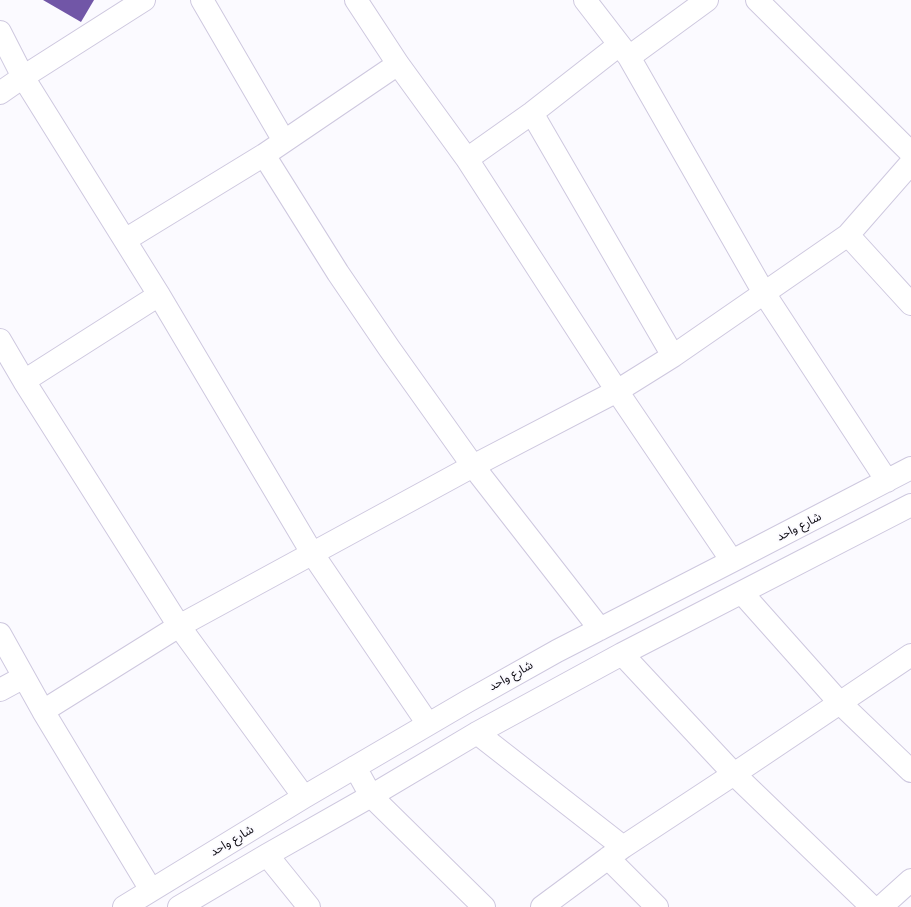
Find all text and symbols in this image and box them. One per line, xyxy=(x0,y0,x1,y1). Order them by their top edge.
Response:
street label: شارع واحد xyxy=(774,510,824,544)
street label: شارع واحد xyxy=(486,658,536,694)
street label: شارع واحد xyxy=(208,822,256,860)

